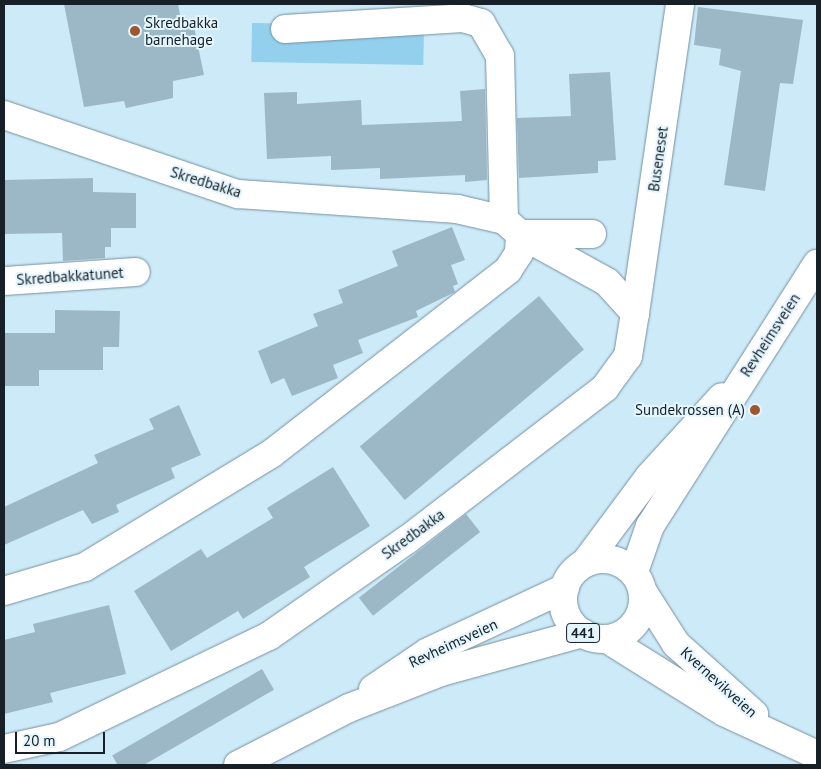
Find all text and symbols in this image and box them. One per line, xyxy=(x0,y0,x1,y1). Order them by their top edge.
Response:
place label: Skredbakka barnehage xyxy=(145,13,218,48)
marker: Skredbakka barnehage xyxy=(129,25,141,37)
street label: Buseneset xyxy=(645,125,671,193)
street label: Skredbakka xyxy=(168,163,244,201)
street label: Skredbakkatunet xyxy=(16,263,124,289)
street label: Revheimsveien xyxy=(736,290,804,380)
place label: Sundekrossen (A) xyxy=(635,401,745,419)
marker: Sundekrossen (A) xyxy=(749,404,761,416)
street label: Skredbakka xyxy=(378,505,448,563)
street label: Revheimsveien xyxy=(406,615,500,671)
road number: 441 xyxy=(566,622,600,644)
street label: Kvernevikveien xyxy=(677,643,761,721)
scale bar xyxy=(18,722,108,754)
text: 20 m xyxy=(23,731,56,750)

